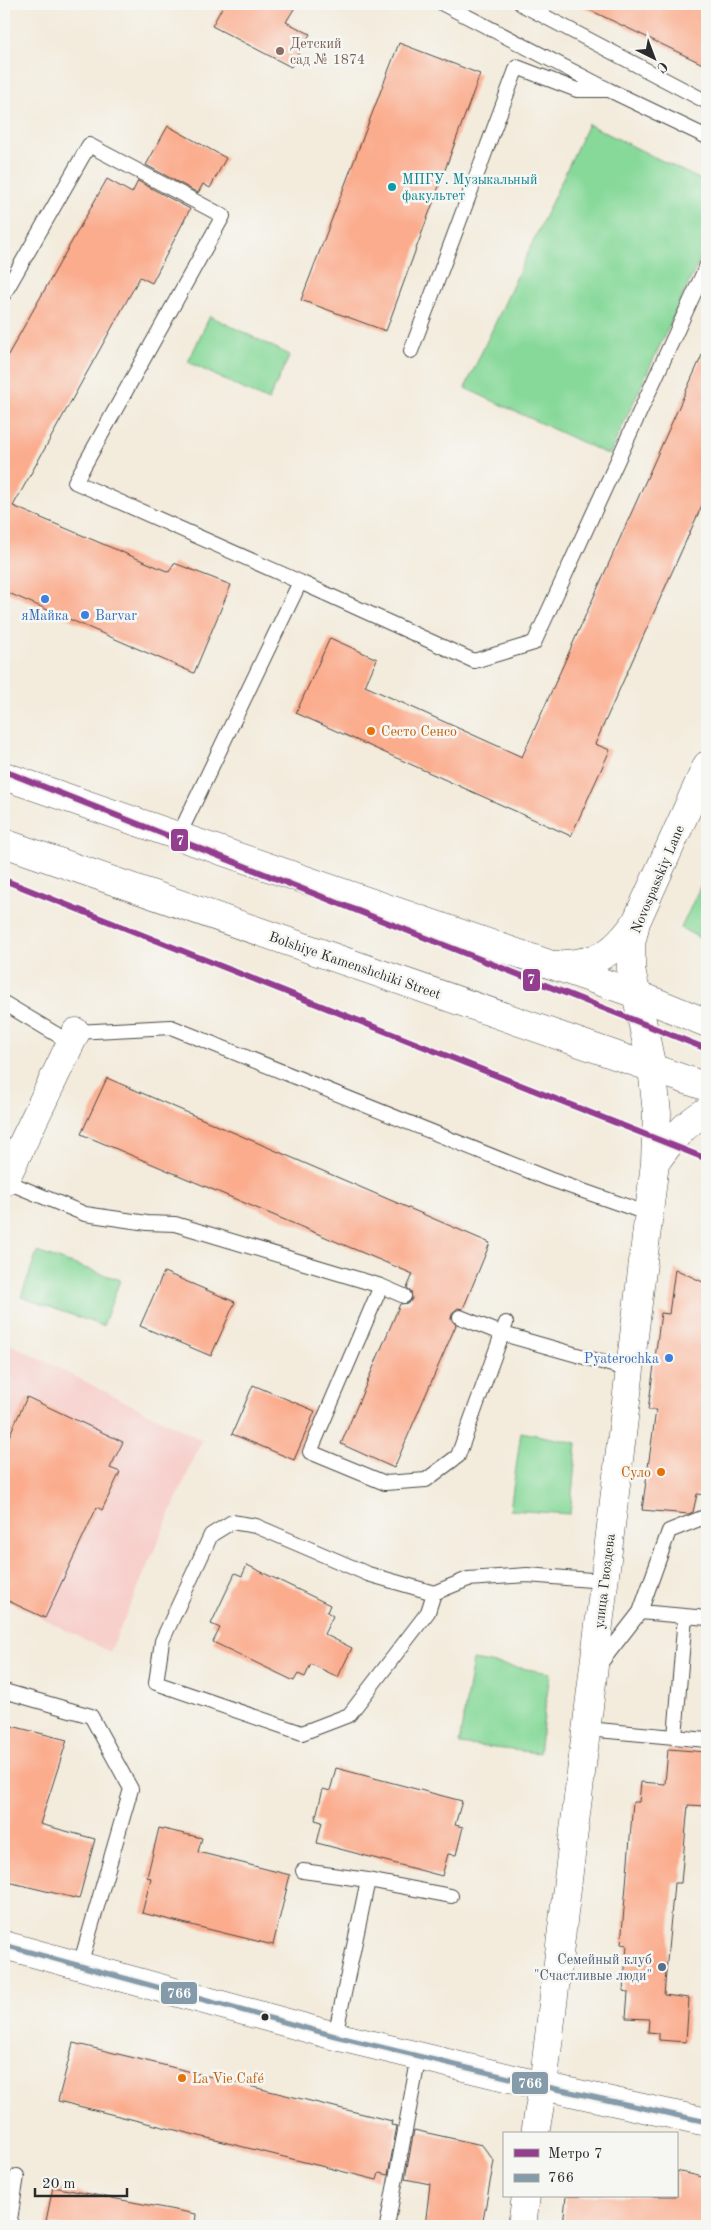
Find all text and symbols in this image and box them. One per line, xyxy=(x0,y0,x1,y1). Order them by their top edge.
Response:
north arrow xyxy=(628,32,678,82)
place label: Детский сад № 1874 xyxy=(290,37,365,67)
marker: Детский сад № 1874 xyxy=(274,45,286,57)
text: С xyxy=(654,59,670,75)
place label: МПГУ. Музыкальный факультет xyxy=(402,173,538,204)
marker: МПГУ. Музыкальный факультет xyxy=(386,181,398,193)
marker: яМайка xyxy=(39,593,51,605)
place label: яМайка xyxy=(21,609,69,623)
marker: Barvar xyxy=(79,609,91,621)
place label: Barvar xyxy=(95,609,137,623)
marker: Сесто Сенсо xyxy=(365,725,377,737)
place label: Сесто Сенсо xyxy=(381,725,457,739)
street label: Novospasskiy Lane xyxy=(629,823,687,935)
line badge: 7 xyxy=(170,828,189,852)
text: 7 xyxy=(176,834,184,848)
street label: Bolshiye Kamenshchiki Street xyxy=(267,930,443,1002)
line badge: 7 xyxy=(522,968,541,992)
text: 7 xyxy=(527,973,535,987)
place label: Pyaterochka xyxy=(584,1352,659,1366)
marker: Pyaterochka xyxy=(663,1352,675,1364)
place label: Суло xyxy=(621,1466,651,1480)
marker: Суло xyxy=(655,1466,667,1478)
street label: улица Гвоздева xyxy=(592,1533,618,1629)
place label: Семейный клуб "Счастливые люди" xyxy=(534,1953,652,1983)
marker: Семейный клуб "Счастливые люди" xyxy=(656,1961,668,1973)
line badge: 766 xyxy=(160,1981,198,2005)
text: 766 xyxy=(167,1987,191,2001)
unlabelled marker xyxy=(260,2012,270,2022)
line badge: 766 xyxy=(511,2071,549,2095)
marker: La Vie Café xyxy=(176,2072,188,2084)
place label: La Vie Café xyxy=(192,2072,264,2086)
text: 766 xyxy=(518,2077,542,2091)
legend xyxy=(503,2132,678,2198)
text: Метро 7 xyxy=(548,2147,603,2162)
scale bar xyxy=(35,2165,128,2197)
text: 766 xyxy=(548,2171,574,2186)
text: 20 m xyxy=(42,2177,76,2192)

